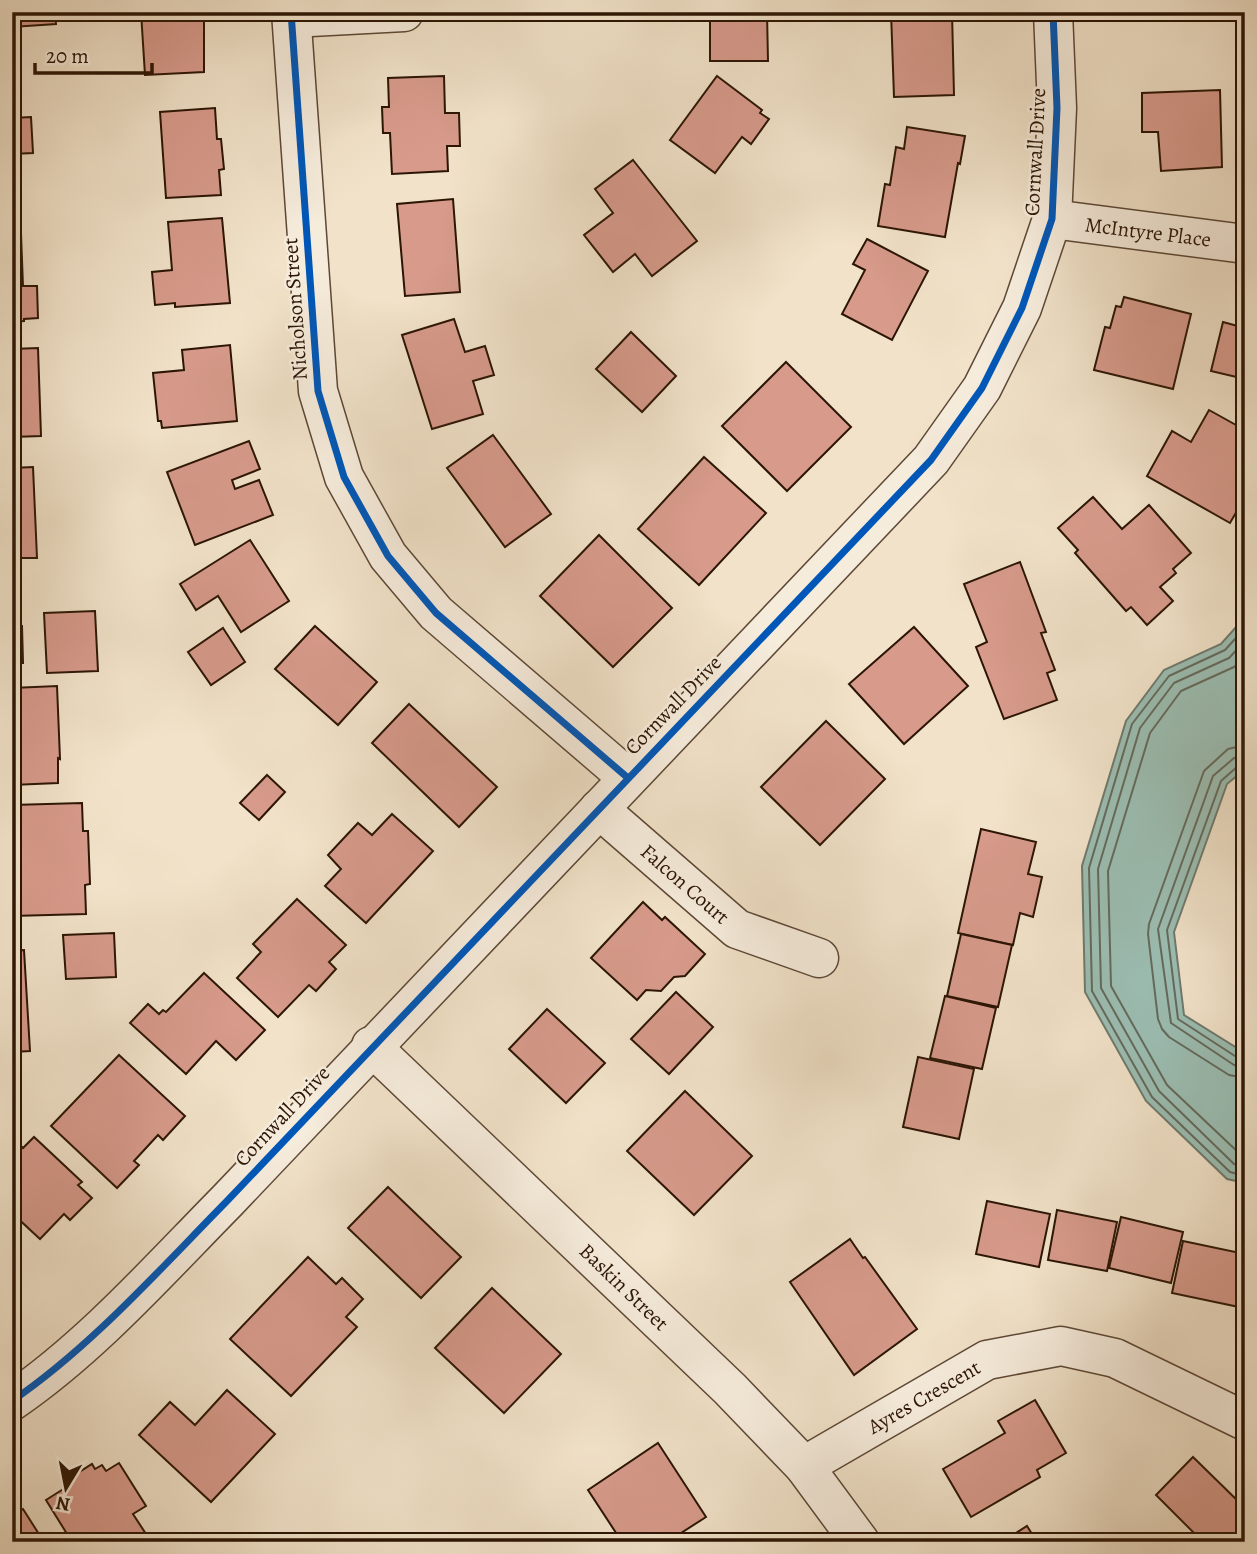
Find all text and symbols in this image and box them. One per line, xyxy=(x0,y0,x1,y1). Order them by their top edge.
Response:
scale bar xyxy=(35,32,152,76)
text: 20 m xyxy=(46,42,89,70)
street label: Cornwall Drive xyxy=(1018,87,1052,217)
street label: McIntyre Place xyxy=(1083,210,1213,254)
street label: Nicholson Street xyxy=(276,237,314,381)
street label: Cornwall Drive xyxy=(618,649,728,761)
street label: Falcon Court xyxy=(635,838,735,930)
street label: Cornwall Drive xyxy=(228,1060,336,1172)
street label: Baskin Street xyxy=(573,1237,675,1337)
street label: Ayres Crescent xyxy=(862,1353,986,1441)
north arrow xyxy=(32,1452,102,1522)
text: N xyxy=(54,1490,72,1518)

